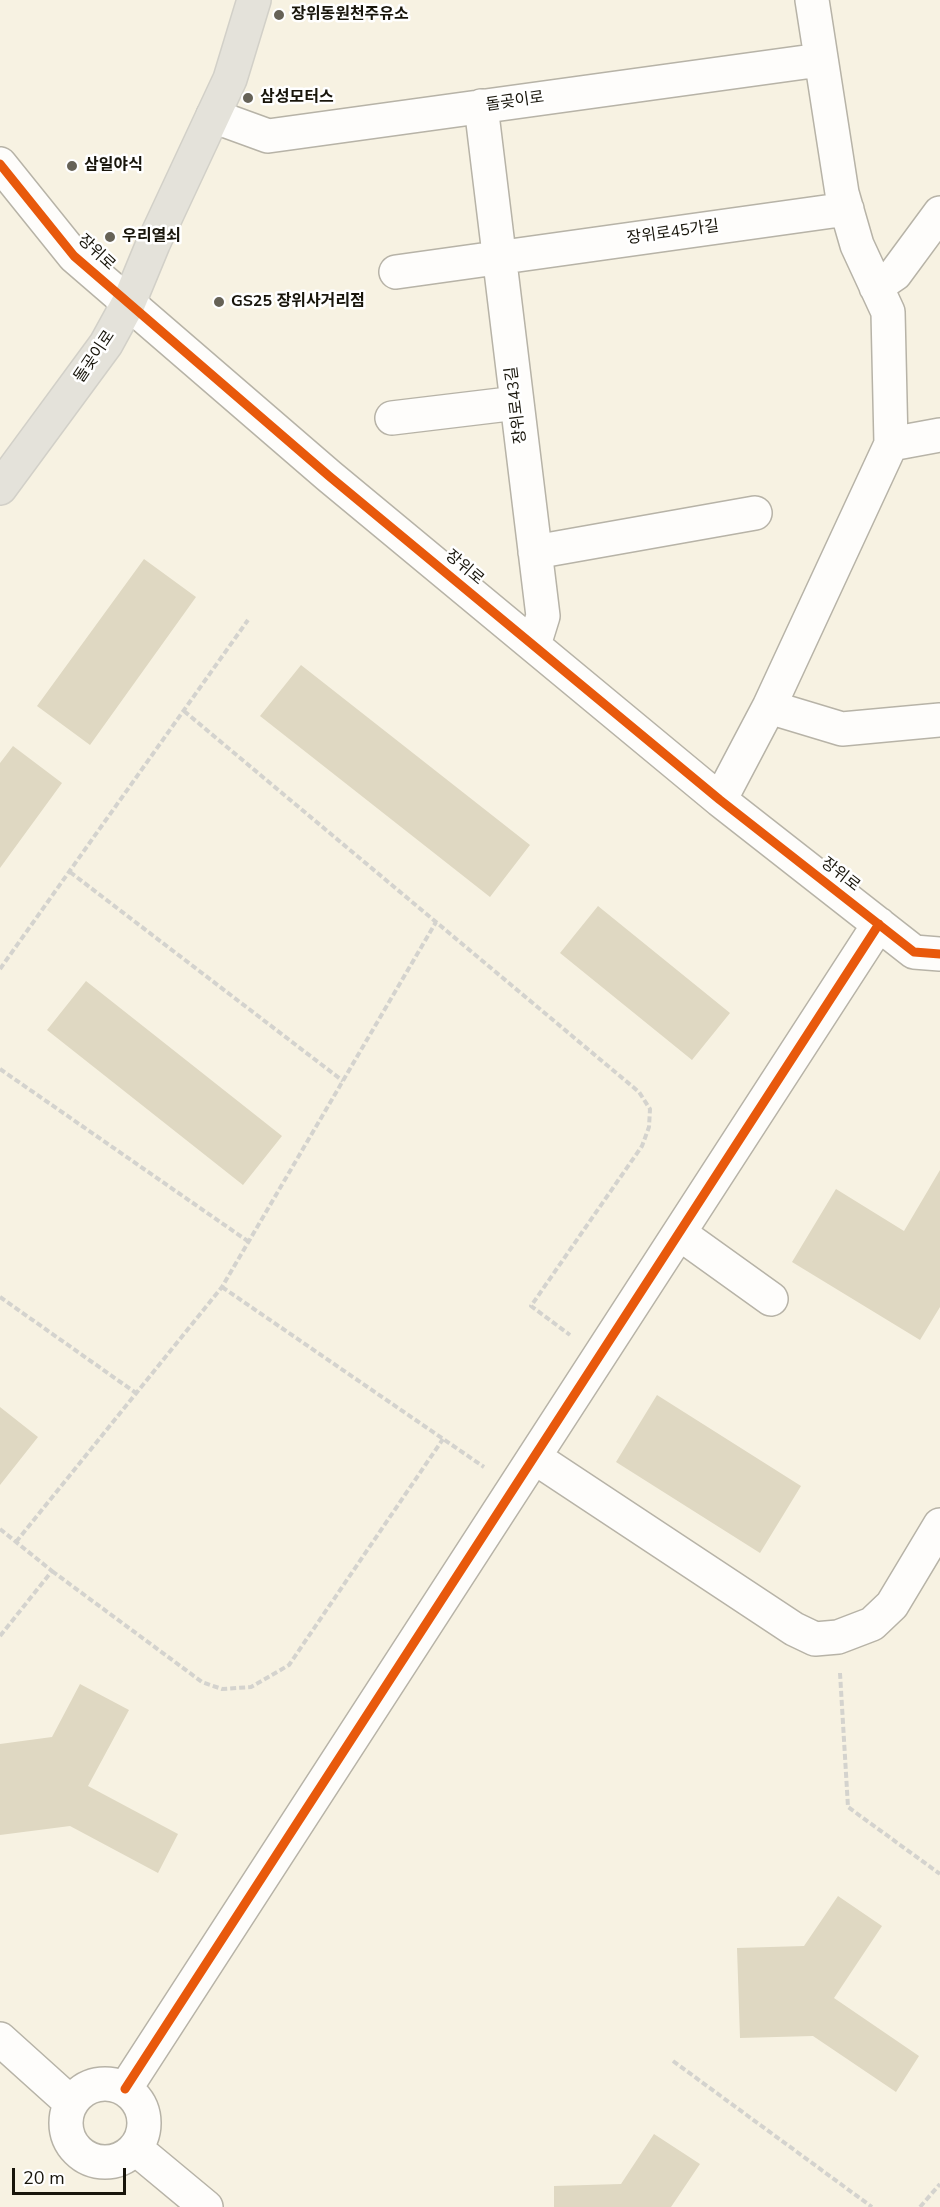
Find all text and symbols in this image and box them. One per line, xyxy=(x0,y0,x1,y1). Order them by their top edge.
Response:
place label: 장위동원천주유소 xyxy=(291,5,409,25)
marker: 장위동원천주유소 xyxy=(272,8,286,22)
place label: 삼성모터스 xyxy=(260,88,334,108)
street label: 돌곶이로 xyxy=(485,88,545,116)
marker: 삼성모터스 xyxy=(241,91,255,105)
place label: 삼일야식 xyxy=(84,156,143,176)
marker: 삼일야식 xyxy=(65,159,79,173)
street label: 장위로45가길 xyxy=(626,217,720,249)
place label: 우리열쇠 xyxy=(122,227,181,247)
marker: 우리열쇠 xyxy=(103,230,117,244)
street label: 장위로 xyxy=(73,231,119,275)
place label: GS25 장위사거리점 xyxy=(231,292,365,312)
marker: GS25 장위사거리점 xyxy=(212,295,226,309)
street label: 돌곶이로 xyxy=(71,327,119,387)
street label: 장위로43길 xyxy=(503,365,531,445)
street label: 장위로 xyxy=(441,546,487,590)
street label: 장위로 xyxy=(817,854,863,896)
scale bar xyxy=(15,2156,129,2194)
text: 20 m xyxy=(23,2166,65,2190)

